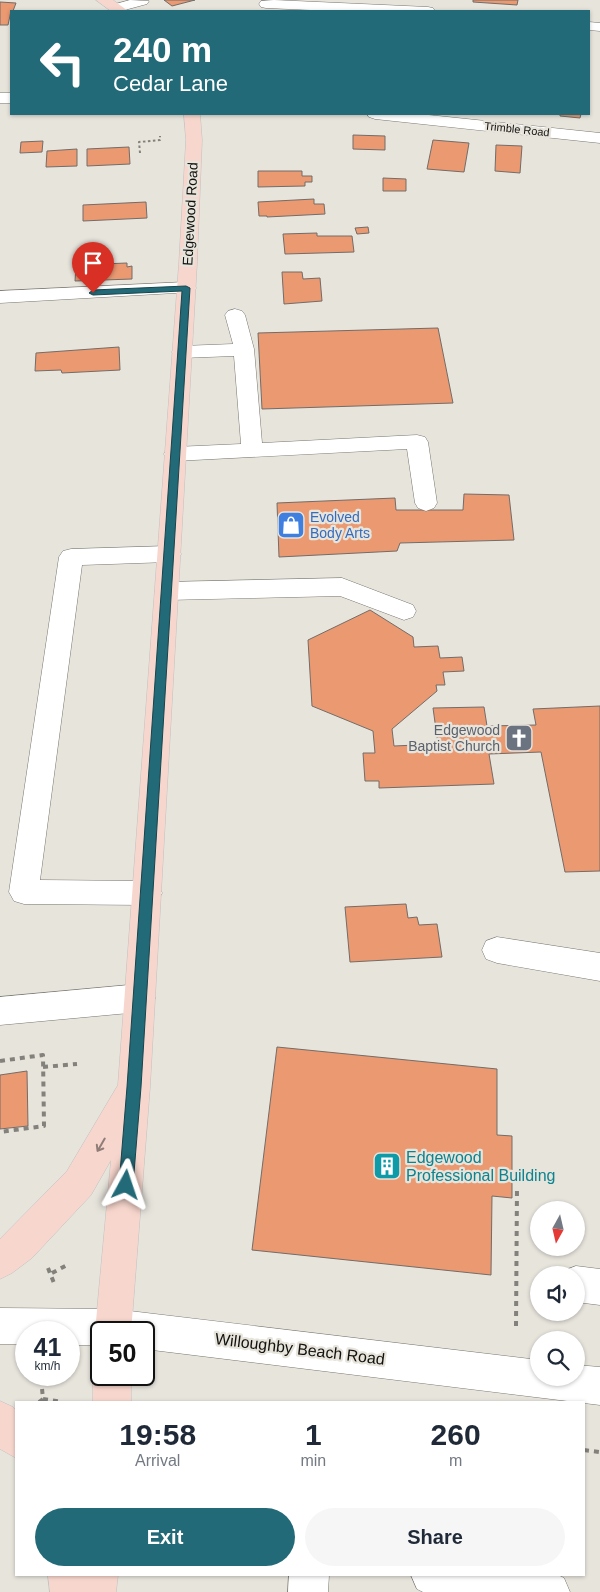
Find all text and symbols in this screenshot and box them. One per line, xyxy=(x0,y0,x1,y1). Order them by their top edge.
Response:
icon: left xyxy=(30,30,95,95)
text: 240 m xyxy=(113,30,212,69)
text: Cedar Lane xyxy=(113,71,228,96)
street label: Trimble Road xyxy=(484,120,550,138)
street label: Edgewood Road xyxy=(179,162,201,266)
pin xyxy=(72,242,114,293)
icon: arrive xyxy=(79,249,107,277)
place label: Evolved Body Arts xyxy=(310,509,370,541)
shop icon: Evolved Body Arts xyxy=(276,510,306,540)
place label: Edgewood Baptist Church xyxy=(408,722,500,754)
church icon: Edgewood Baptist Church xyxy=(504,723,534,753)
one-way arrow xyxy=(96,1137,106,1152)
place label: Edgewood Professional Building xyxy=(406,1149,555,1184)
building icon: Edgewood Professional Building xyxy=(372,1151,402,1181)
position arrow xyxy=(99,1158,151,1210)
north arrow xyxy=(530,1201,585,1256)
map controls xyxy=(530,1201,585,1386)
button: sound xyxy=(530,1266,585,1321)
speed limit sign: 50 xyxy=(90,1321,155,1386)
street label: Willoughby Beach Road xyxy=(214,1330,386,1368)
button: search xyxy=(530,1331,585,1386)
text: 41 xyxy=(34,1333,61,1361)
text: km/h xyxy=(34,1359,61,1373)
text: 19:58 xyxy=(119,1418,196,1451)
text: 1 xyxy=(305,1418,322,1451)
text: 260 xyxy=(431,1418,481,1451)
text: Arrival xyxy=(135,1452,180,1469)
text: min xyxy=(300,1452,326,1469)
text: m xyxy=(449,1452,462,1469)
button: Exit xyxy=(35,1508,295,1566)
button: Share xyxy=(305,1508,565,1566)

